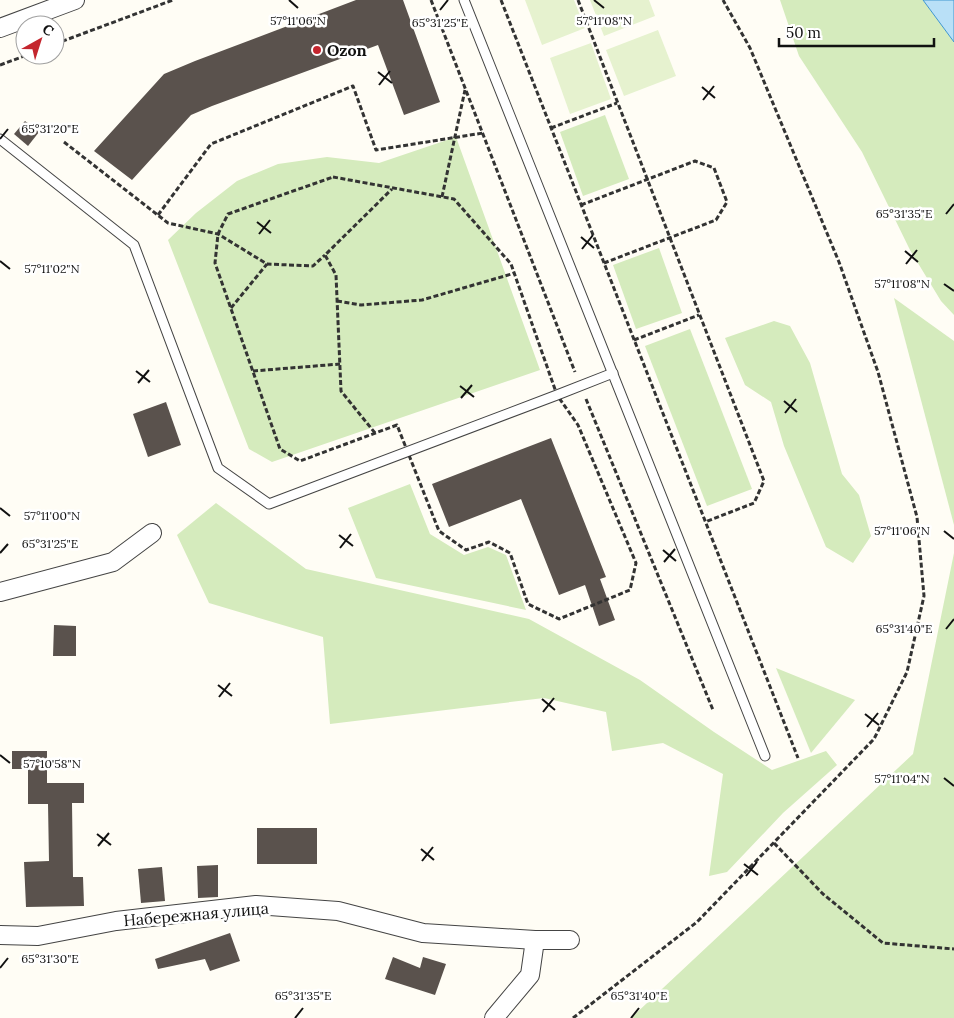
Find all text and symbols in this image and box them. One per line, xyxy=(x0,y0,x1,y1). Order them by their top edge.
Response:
text: 57°11'06"N xyxy=(270,13,326,28)
text: 57°11'08"N xyxy=(576,13,632,28)
north arrow xyxy=(15,15,65,65)
text: 65°31'25"E xyxy=(412,15,468,30)
scale bar xyxy=(779,15,934,47)
text: С xyxy=(39,20,58,40)
text: 50 m xyxy=(786,23,821,42)
place label: Ozon xyxy=(327,40,367,60)
marker: Ozon xyxy=(311,44,323,56)
text: 65°31'20"E xyxy=(21,121,79,136)
text: 65°31'35"E xyxy=(876,206,932,221)
text: 57°11'02"N xyxy=(24,261,80,276)
text: 57°11'08"N xyxy=(874,276,930,291)
text: 57°11'00"N xyxy=(24,508,80,523)
text: 57°11'06"N xyxy=(874,523,930,538)
text: 65°31'25"E xyxy=(22,536,78,551)
text: 65°31'40"E xyxy=(876,621,932,636)
text: 57°10'58"N xyxy=(23,756,81,771)
text: 57°11'04"N xyxy=(874,771,930,786)
street label: Набережная улица xyxy=(123,898,269,930)
text: 65°31'30"E xyxy=(21,951,79,966)
text: 65°31'35"E xyxy=(275,988,331,1003)
text: 65°31'40"E xyxy=(611,988,667,1003)

